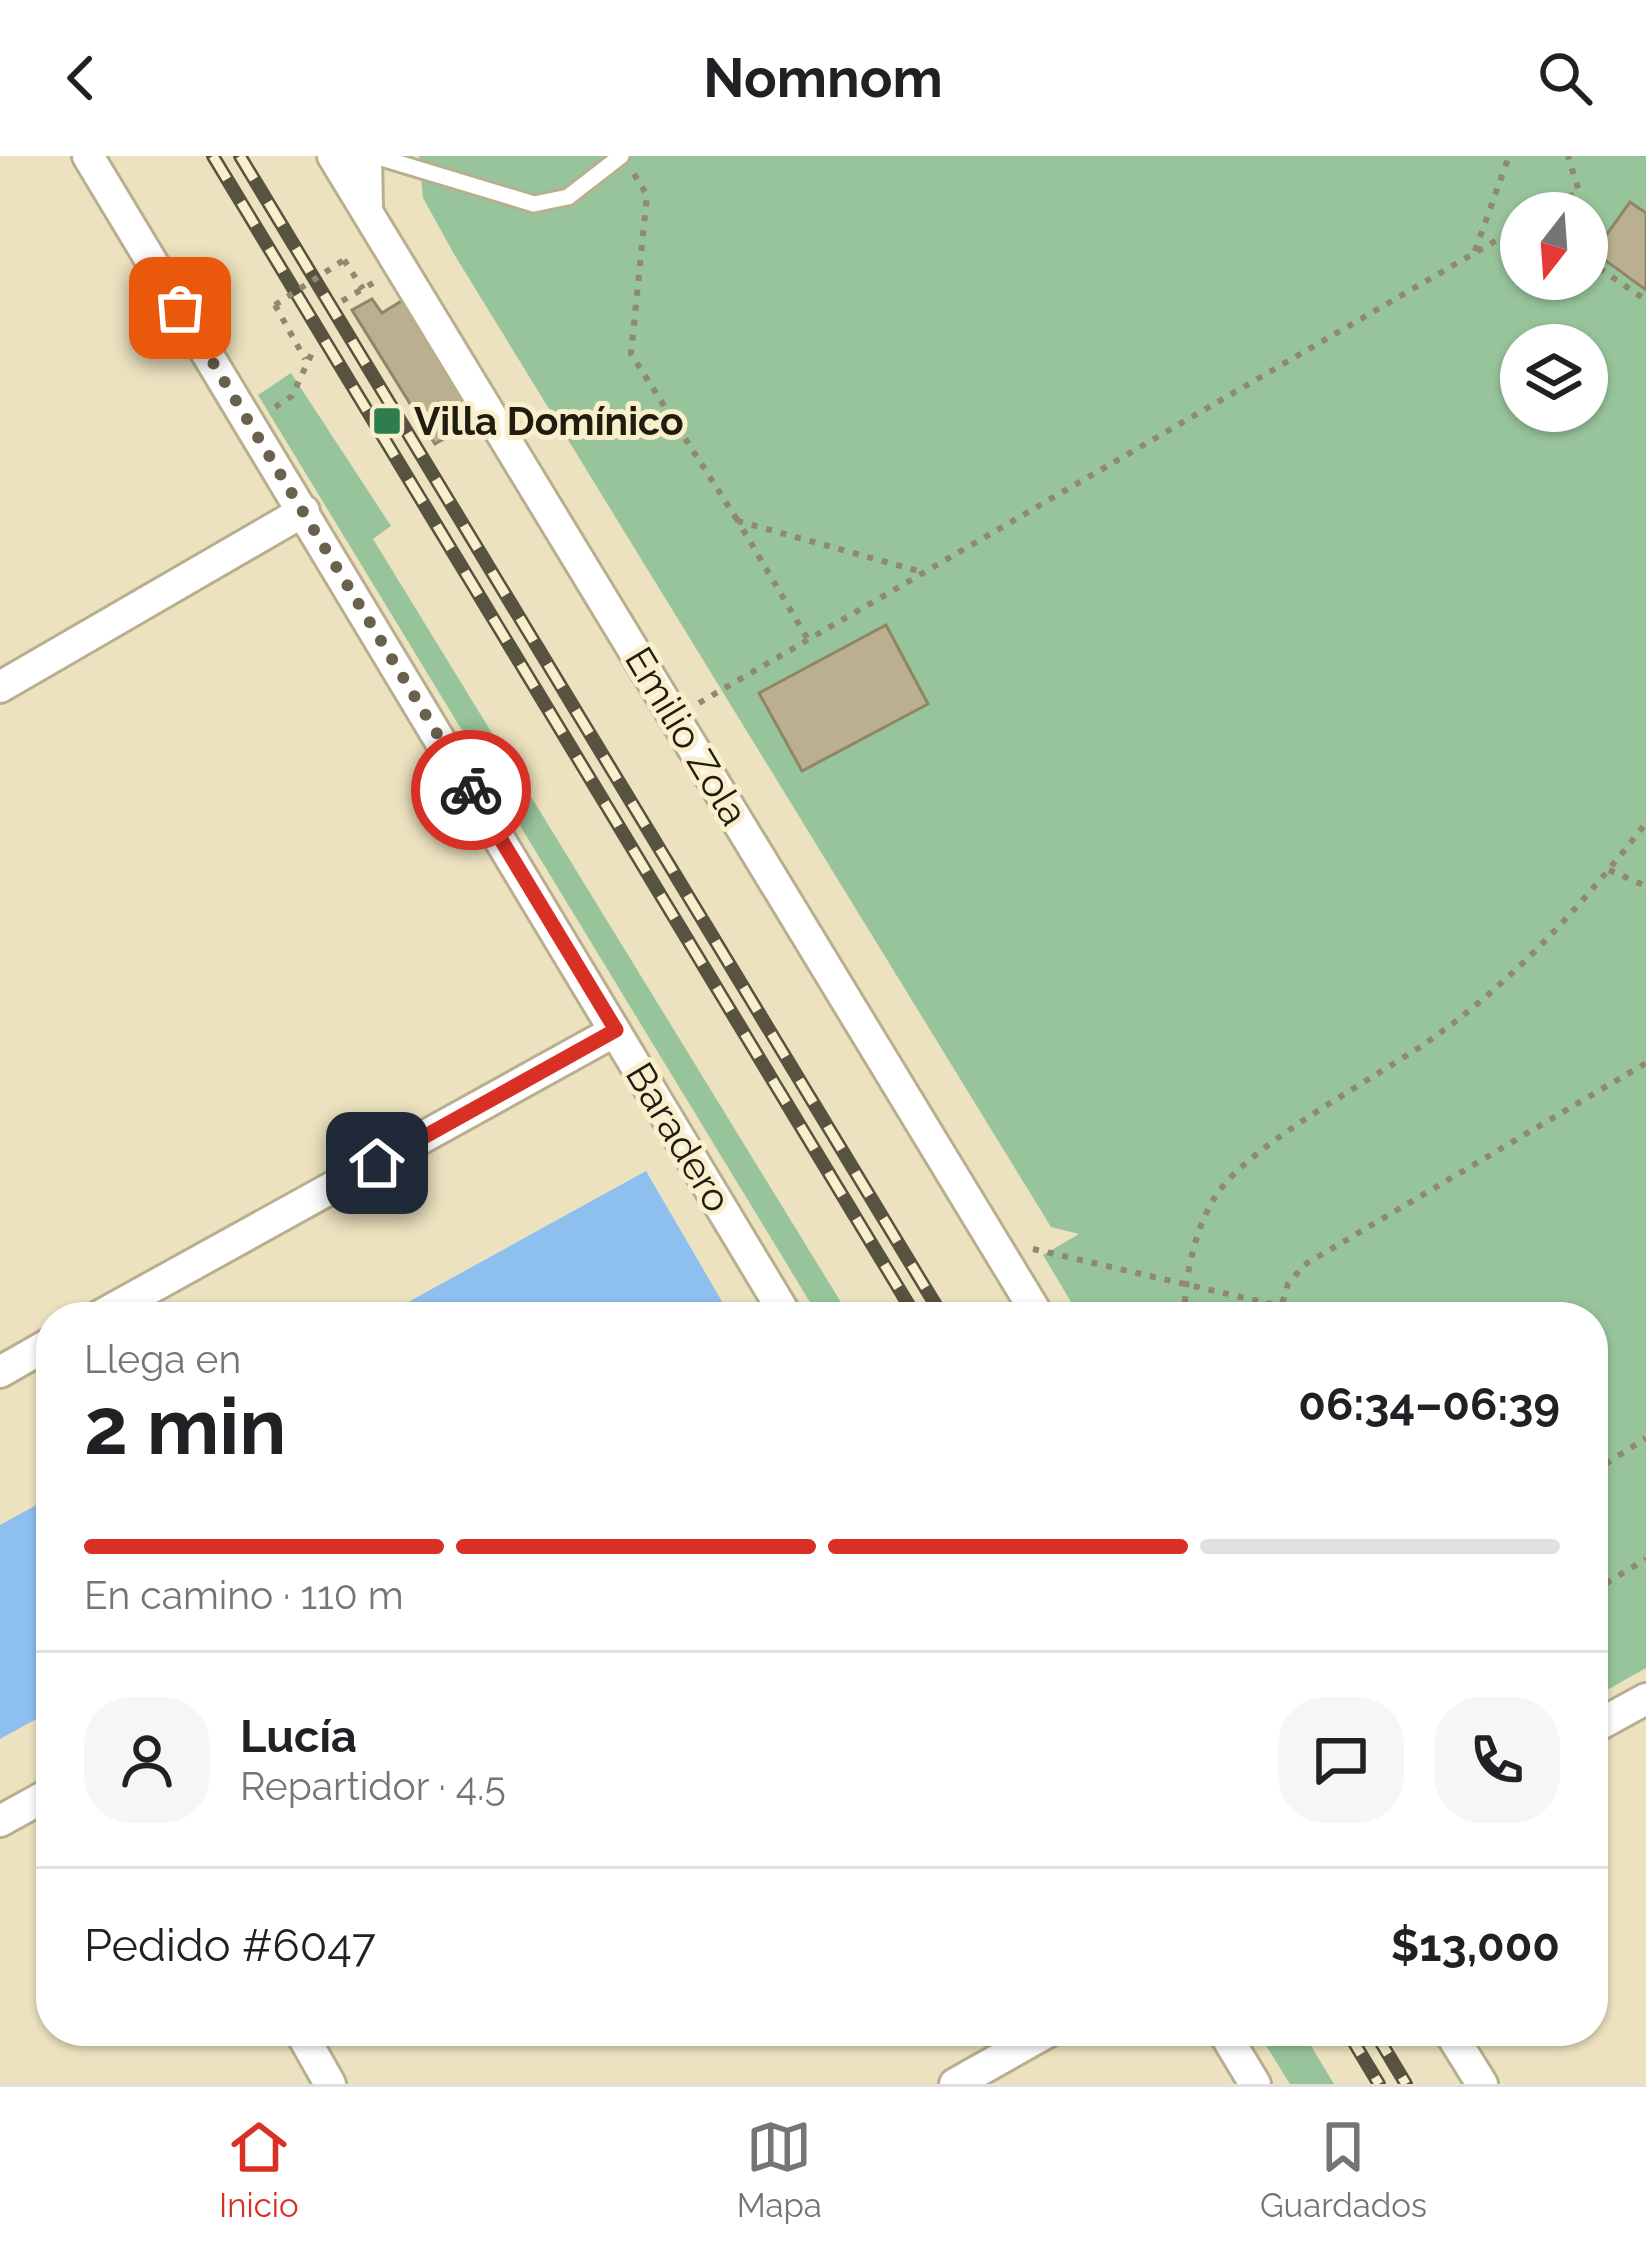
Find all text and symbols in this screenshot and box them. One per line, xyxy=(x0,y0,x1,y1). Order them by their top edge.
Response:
icon: back xyxy=(48,45,114,111)
icon: search xyxy=(1532,45,1598,111)
text: Nomnom xyxy=(703,46,943,110)
north arrow xyxy=(1500,192,1608,300)
map controls xyxy=(1500,192,1608,432)
pin xyxy=(129,257,231,359)
icon: bag xyxy=(147,275,213,341)
button: layers xyxy=(1500,324,1608,432)
place label: Villa Domínico xyxy=(414,398,684,444)
marker: Villa Domínico xyxy=(371,405,403,437)
street label: Emilio Zola xyxy=(616,639,758,833)
courier xyxy=(411,730,531,850)
icon: bike xyxy=(438,757,504,823)
street label: Baradero xyxy=(617,1054,741,1220)
pin xyxy=(326,1112,428,1214)
icon: home xyxy=(344,1130,410,1196)
text: Llega en xyxy=(84,1336,241,1382)
text: 06:34–06:39 xyxy=(1298,1378,1560,1431)
text: 2 min xyxy=(84,1381,286,1472)
text: En camino · 110 m xyxy=(84,1572,403,1618)
button: person xyxy=(84,1697,210,1823)
button: chat xyxy=(1278,1697,1404,1823)
button: phone xyxy=(1434,1697,1560,1823)
text: Lucía xyxy=(240,1710,357,1763)
text: Repartidor · 4.5 xyxy=(240,1763,506,1809)
text: Pedido #6047 xyxy=(84,1919,376,1972)
text: $13,000 xyxy=(1391,1919,1560,1972)
tab: Inicio xyxy=(219,2114,299,2225)
tab: Mapa xyxy=(737,2114,822,2225)
tab: Guardados xyxy=(1260,2114,1427,2225)

